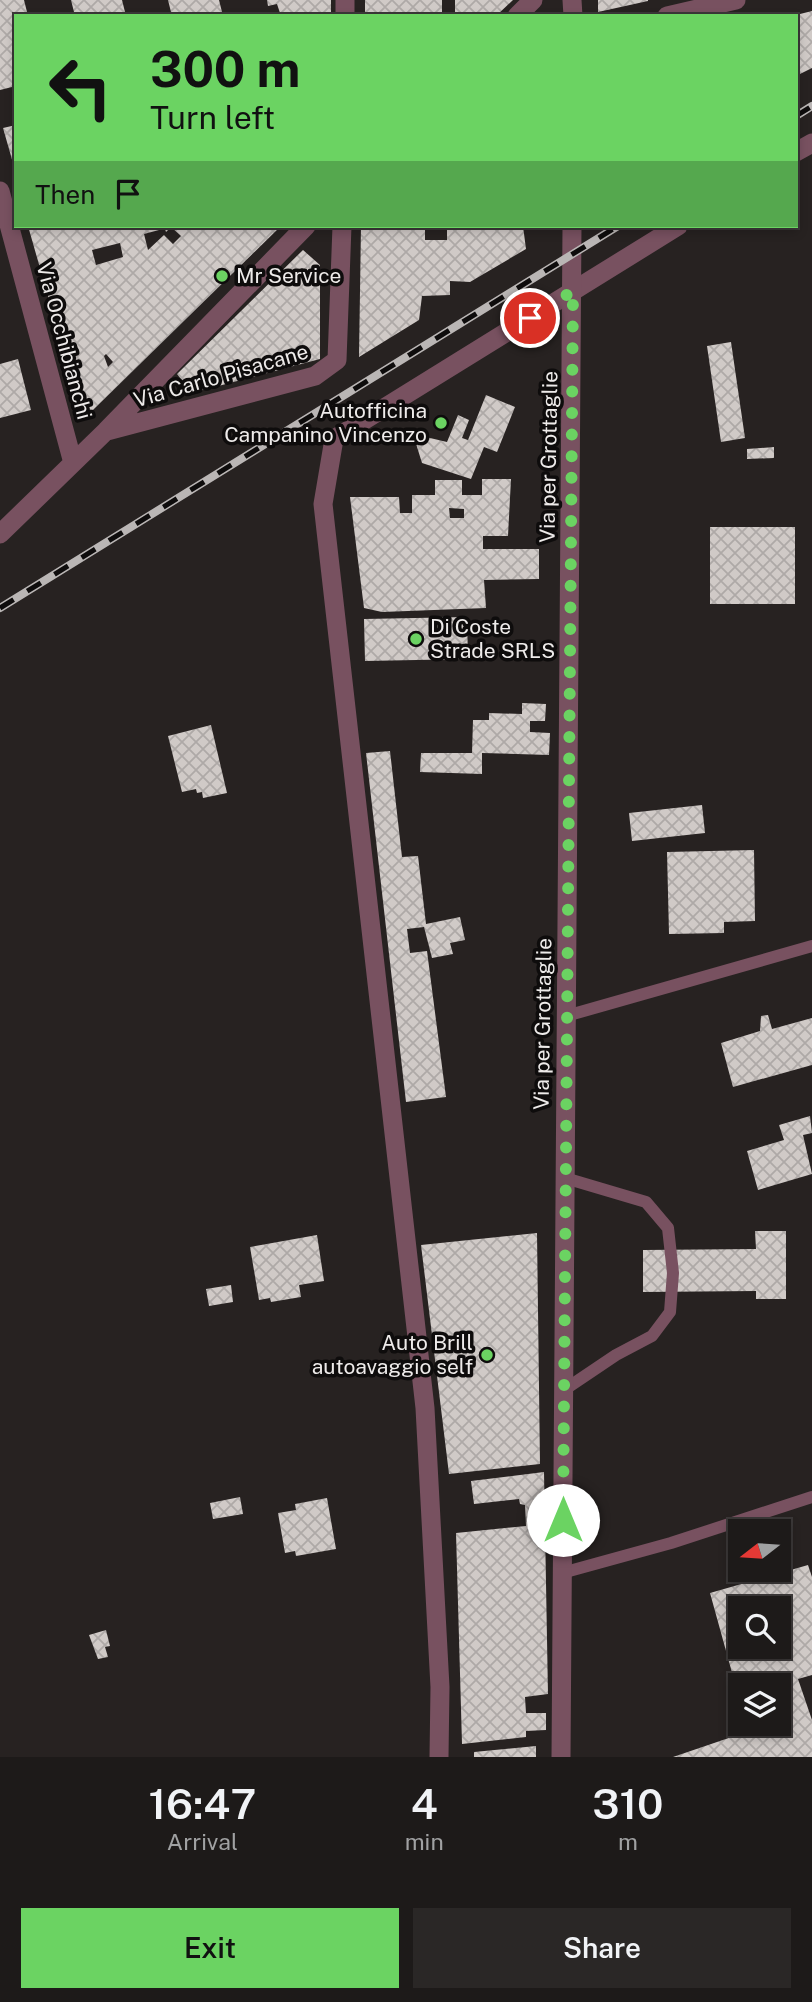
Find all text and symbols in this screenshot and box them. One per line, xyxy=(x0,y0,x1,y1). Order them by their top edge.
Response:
text: 300 m xyxy=(150,40,300,98)
icon: left xyxy=(35,42,126,133)
text: Turn left xyxy=(150,99,275,136)
icon: arrive xyxy=(109,175,147,213)
text: Then xyxy=(35,179,95,210)
street label: Via Occhibianchi xyxy=(32,260,97,422)
place label: Mr Service xyxy=(236,263,341,288)
marker: Mr Service xyxy=(214,268,230,284)
pin xyxy=(500,288,560,348)
icon: arrive xyxy=(511,299,549,337)
street label: Via Carlo Pisacane xyxy=(131,339,311,412)
street label: Via per Grottaglie xyxy=(535,371,562,543)
place label: Autofficina Campanino Vincenzo xyxy=(224,398,427,447)
marker: Autofficina Campanino Vincenzo xyxy=(433,415,449,431)
place label: Di Coste Strade SRLS xyxy=(430,614,555,663)
marker: Di Coste Strade SRLS xyxy=(408,631,424,647)
street label: Via per Grottaglie xyxy=(529,938,556,1110)
place label: Auto Brill autoavaggio self xyxy=(312,1330,473,1379)
marker: Auto Brill autoavaggio self xyxy=(479,1347,495,1363)
position arrow xyxy=(526,1483,600,1557)
north arrow xyxy=(728,1519,791,1582)
map controls xyxy=(728,1519,791,1736)
button: search xyxy=(728,1596,791,1659)
button: layers xyxy=(728,1673,791,1736)
text: 16:47 xyxy=(149,1779,256,1828)
text: 4 xyxy=(411,1779,438,1828)
text: 310 xyxy=(592,1779,664,1828)
text: Arrival xyxy=(167,1828,238,1855)
text: min xyxy=(405,1828,444,1855)
text: m xyxy=(618,1828,638,1855)
button: Exit xyxy=(21,1908,399,1988)
button: Share xyxy=(413,1908,791,1988)

